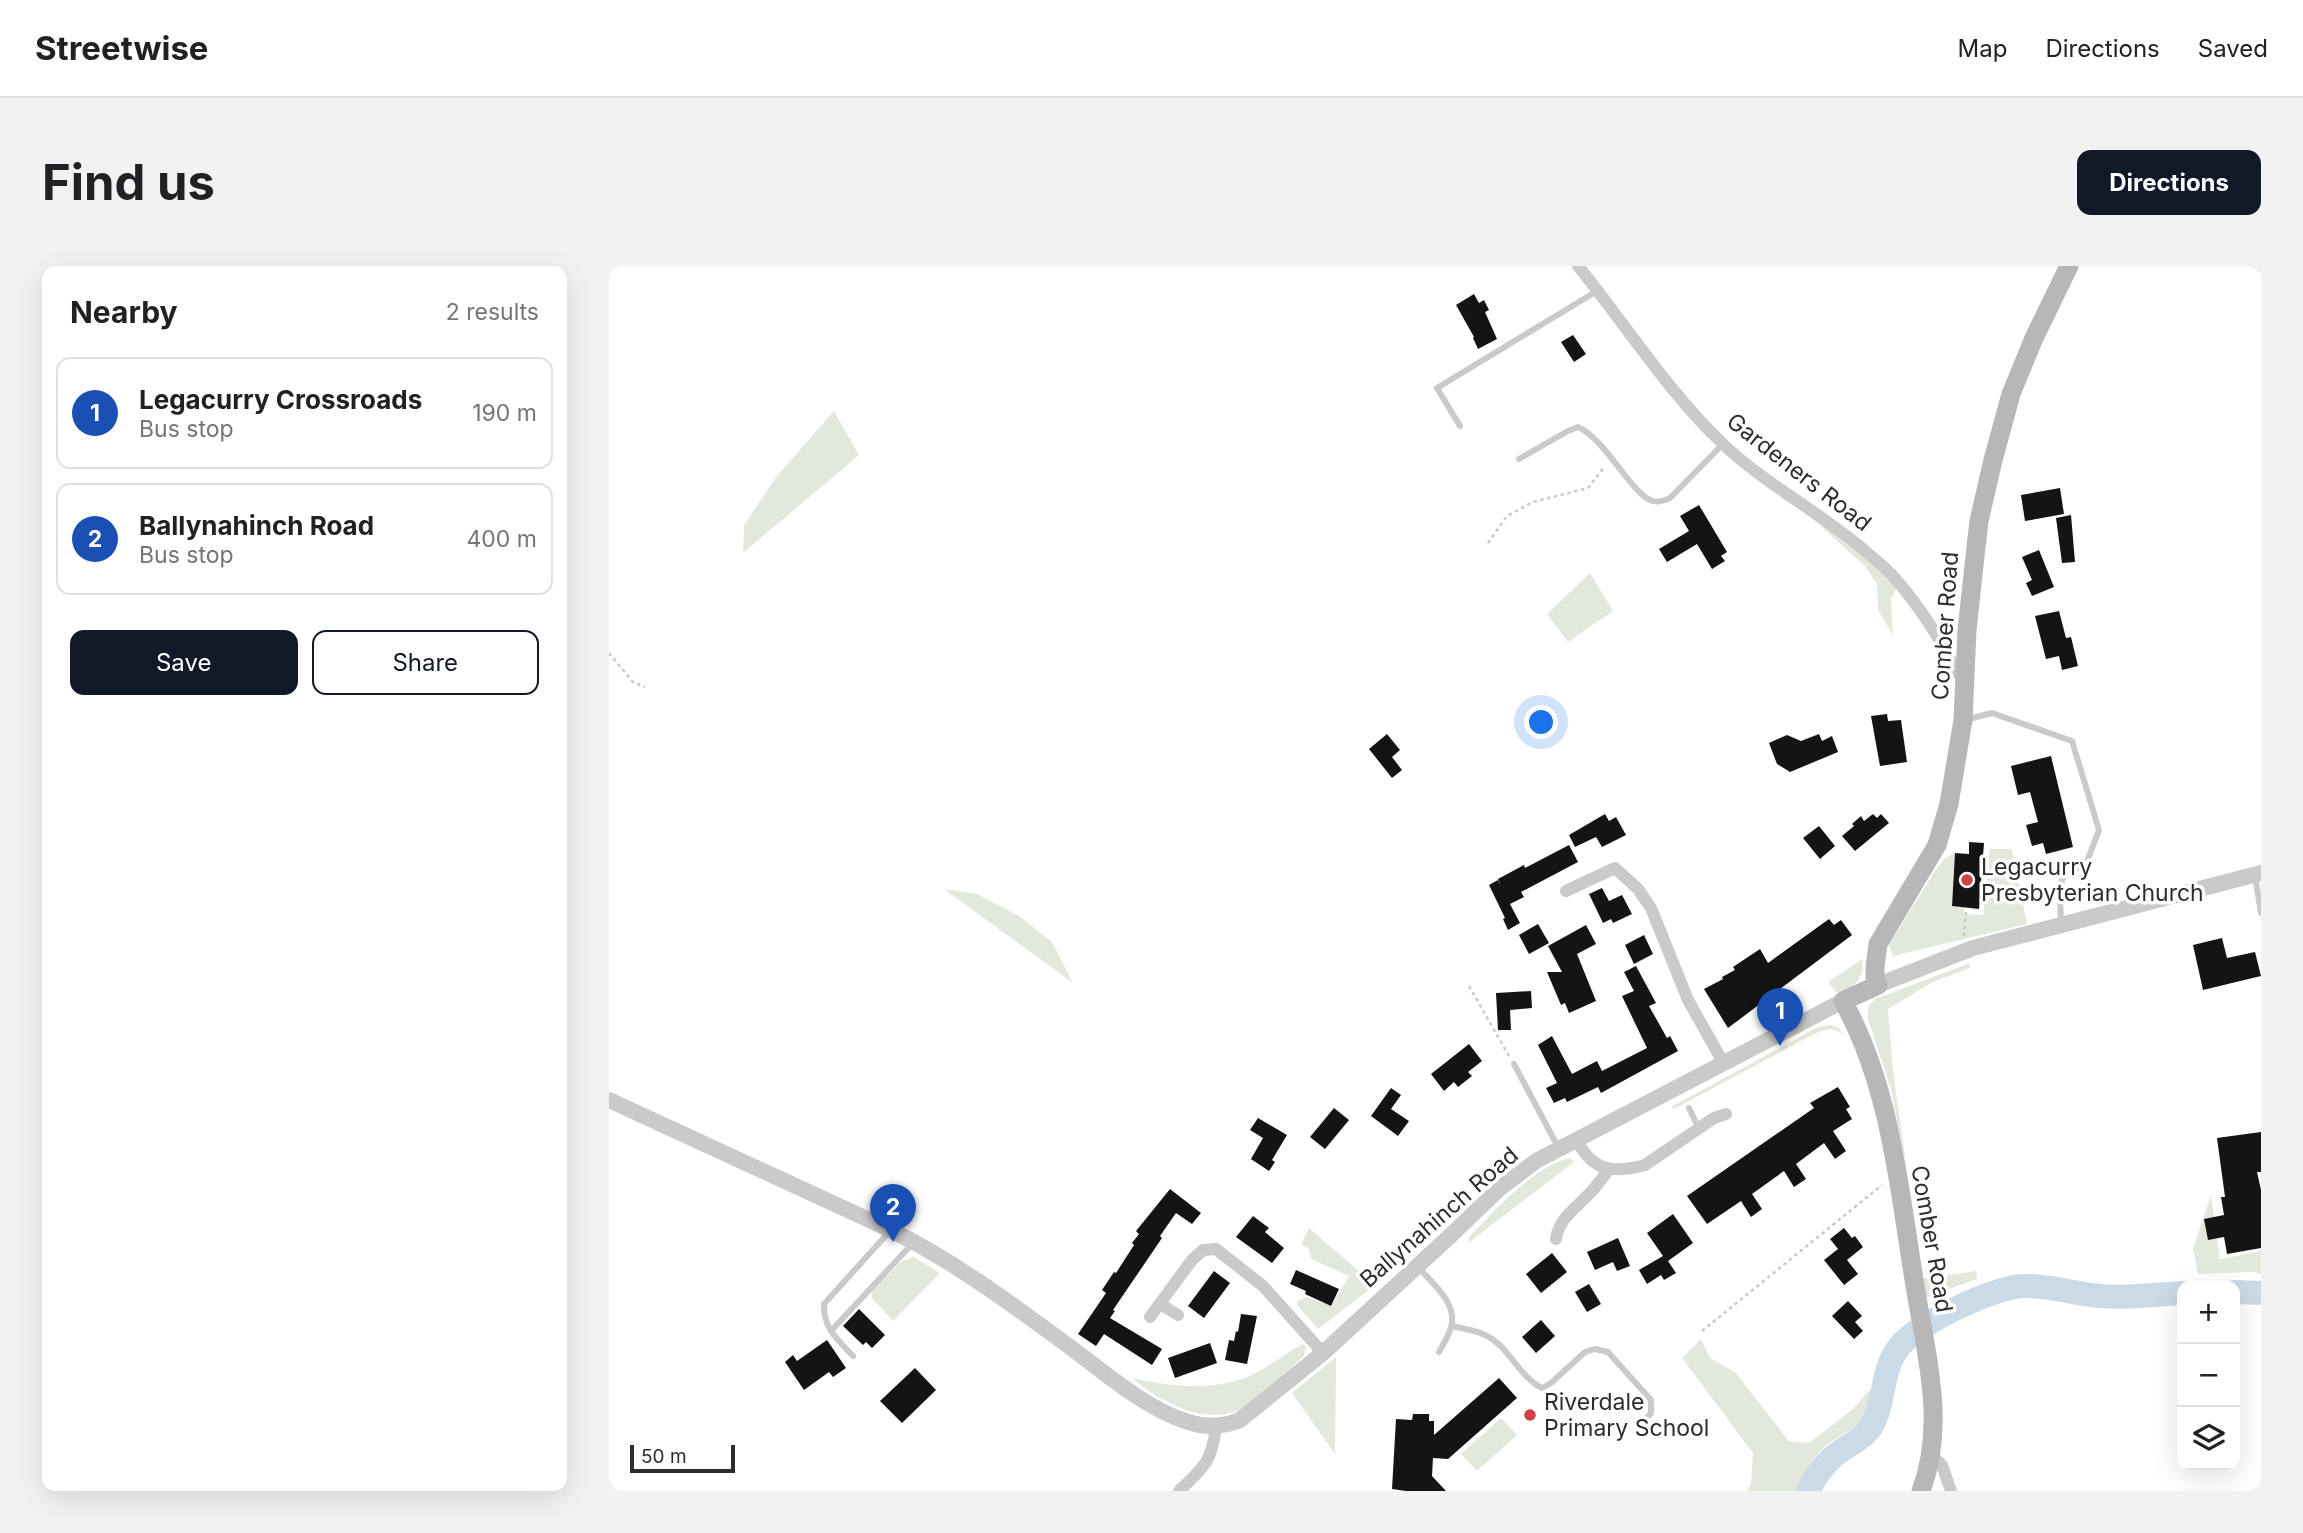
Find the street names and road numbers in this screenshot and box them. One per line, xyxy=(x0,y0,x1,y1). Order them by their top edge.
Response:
street label: Gardeners Road xyxy=(1721,407,1877,537)
street label: Comber Road xyxy=(1926,551,1964,701)
street label: Ballynahinch Road xyxy=(1354,1141,1524,1293)
street label: Comber Road xyxy=(1905,1163,1959,1315)

